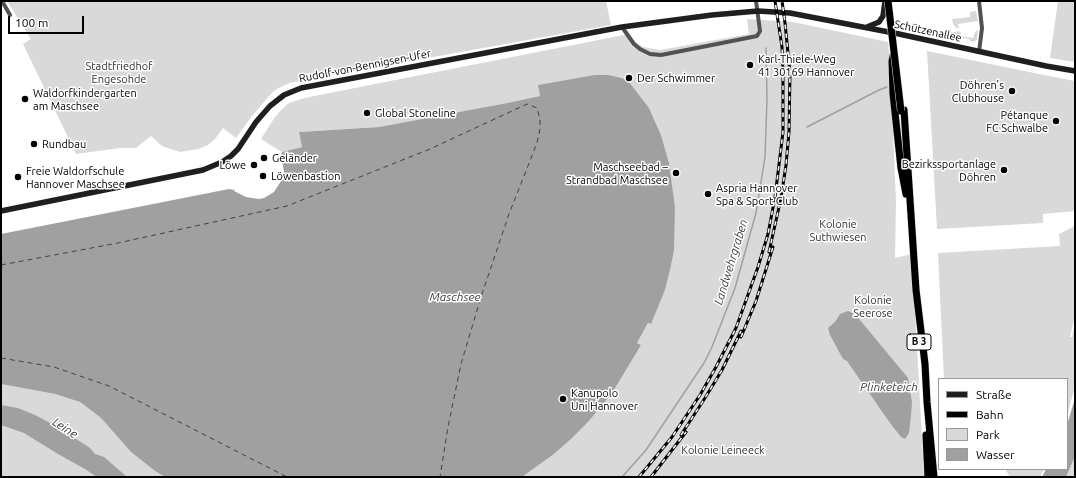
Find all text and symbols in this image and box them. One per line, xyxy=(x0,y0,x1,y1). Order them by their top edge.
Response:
scale bar xyxy=(10,8,86,34)
text: 100 m xyxy=(15,16,48,29)
street label: Schützenallee xyxy=(893,17,963,45)
street label: Rudolf-von-Bennigsen-Ufer xyxy=(298,47,432,85)
place label: Karl-Thiele-Weg 41 30169 Hannover xyxy=(758,52,854,78)
park label: Stadtfriedhof Engesohde xyxy=(86,59,152,85)
marker: Karl-Thiele-Weg 41 30169 Hannover xyxy=(745,60,755,70)
place label: Der Schwimmer xyxy=(637,71,715,85)
marker: Der Schwimmer xyxy=(624,73,634,83)
place label: Döhren's Clubhouse xyxy=(952,78,1004,104)
place label: Waldorfkindergarten am Maschsee xyxy=(33,86,137,112)
marker: Döhren's Clubhouse xyxy=(1007,86,1017,96)
marker: Waldorfkindergarten am Maschsee xyxy=(20,94,30,104)
place label: Global Stoneline xyxy=(375,106,456,120)
marker: Global Stoneline xyxy=(362,108,372,118)
place label: Pétanque FC Schwalbe xyxy=(986,108,1048,134)
marker: Pétanque FC Schwalbe xyxy=(1051,116,1061,126)
place label: Rundbau xyxy=(42,137,86,151)
marker: Rundbau xyxy=(29,139,39,149)
place label: Geländer xyxy=(272,151,317,165)
marker: Geländer xyxy=(259,153,269,163)
place label: Bezirkssportanlage Döhren xyxy=(902,157,996,183)
place label: Löwe xyxy=(219,158,246,172)
marker: Löwe xyxy=(249,160,259,170)
place label: Maschseebad – Strandbad Maschsee xyxy=(566,160,668,186)
place label: Freie Waldorfschule Hannover Maschsee xyxy=(26,164,125,190)
marker: Bezirkssportanlage Döhren xyxy=(999,165,1009,175)
marker: Maschseebad – Strandbad Maschsee xyxy=(671,168,681,178)
place label: Löwenbastion xyxy=(271,169,340,183)
marker: Löwenbastion xyxy=(258,171,268,181)
marker: Freie Waldorfschule Hannover Maschsee xyxy=(13,172,23,182)
place label: Aspria Hannover Spa & Sport Club xyxy=(716,181,798,207)
marker: Aspria Hannover Spa & Sport Club xyxy=(703,189,713,199)
water label: Landwehrgraben xyxy=(711,217,751,307)
park label: Kolonie Suthwiesen xyxy=(809,217,867,243)
water label: Maschsee xyxy=(430,290,480,304)
park label: Kolonie Seerose xyxy=(853,293,893,319)
road number: B 3 xyxy=(907,334,931,350)
legend xyxy=(938,378,1068,470)
water label: Plinketeich xyxy=(860,380,918,394)
place label: Kanupolo Uni Hannover xyxy=(571,386,638,412)
text: Straße xyxy=(976,388,1012,401)
marker: Kanupolo Uni Hannover xyxy=(558,394,568,404)
text: Bahn xyxy=(976,408,1004,421)
water label: Leine xyxy=(50,415,80,441)
text: Park xyxy=(976,428,1000,441)
park label: Kolonie Leineeck xyxy=(681,443,765,457)
text: Wasser xyxy=(976,448,1015,461)

